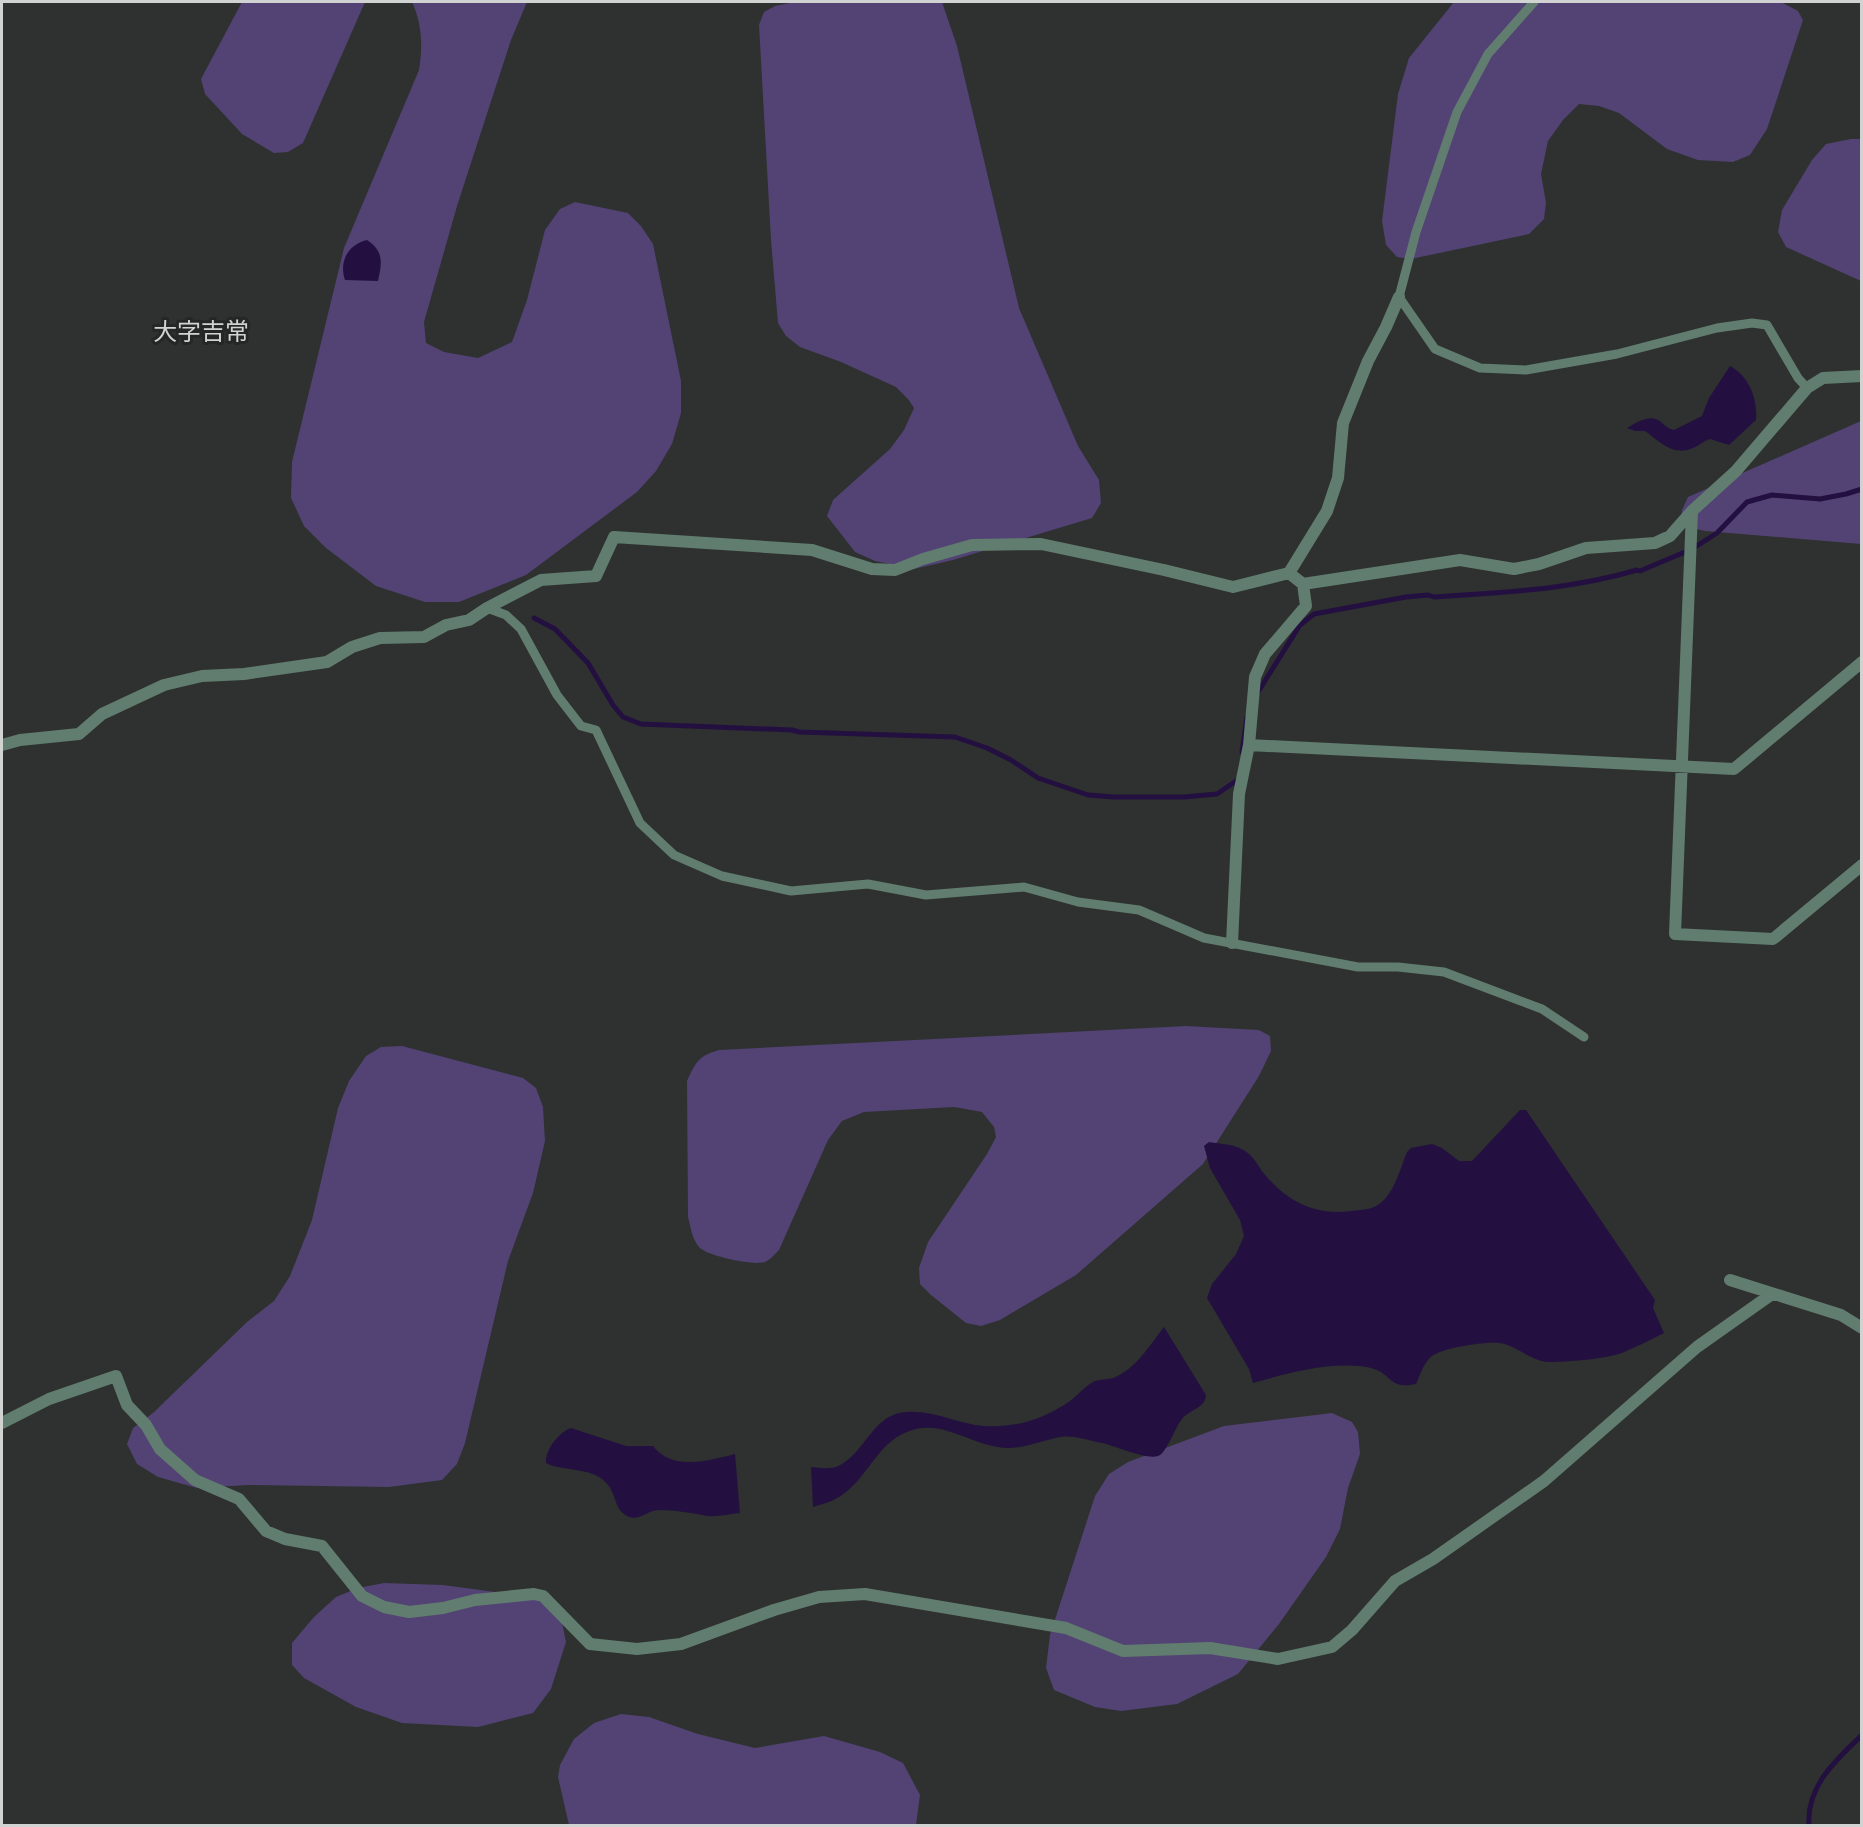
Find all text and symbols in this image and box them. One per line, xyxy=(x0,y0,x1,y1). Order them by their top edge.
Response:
district label: 大字吉常 xyxy=(153,316,249,347)

